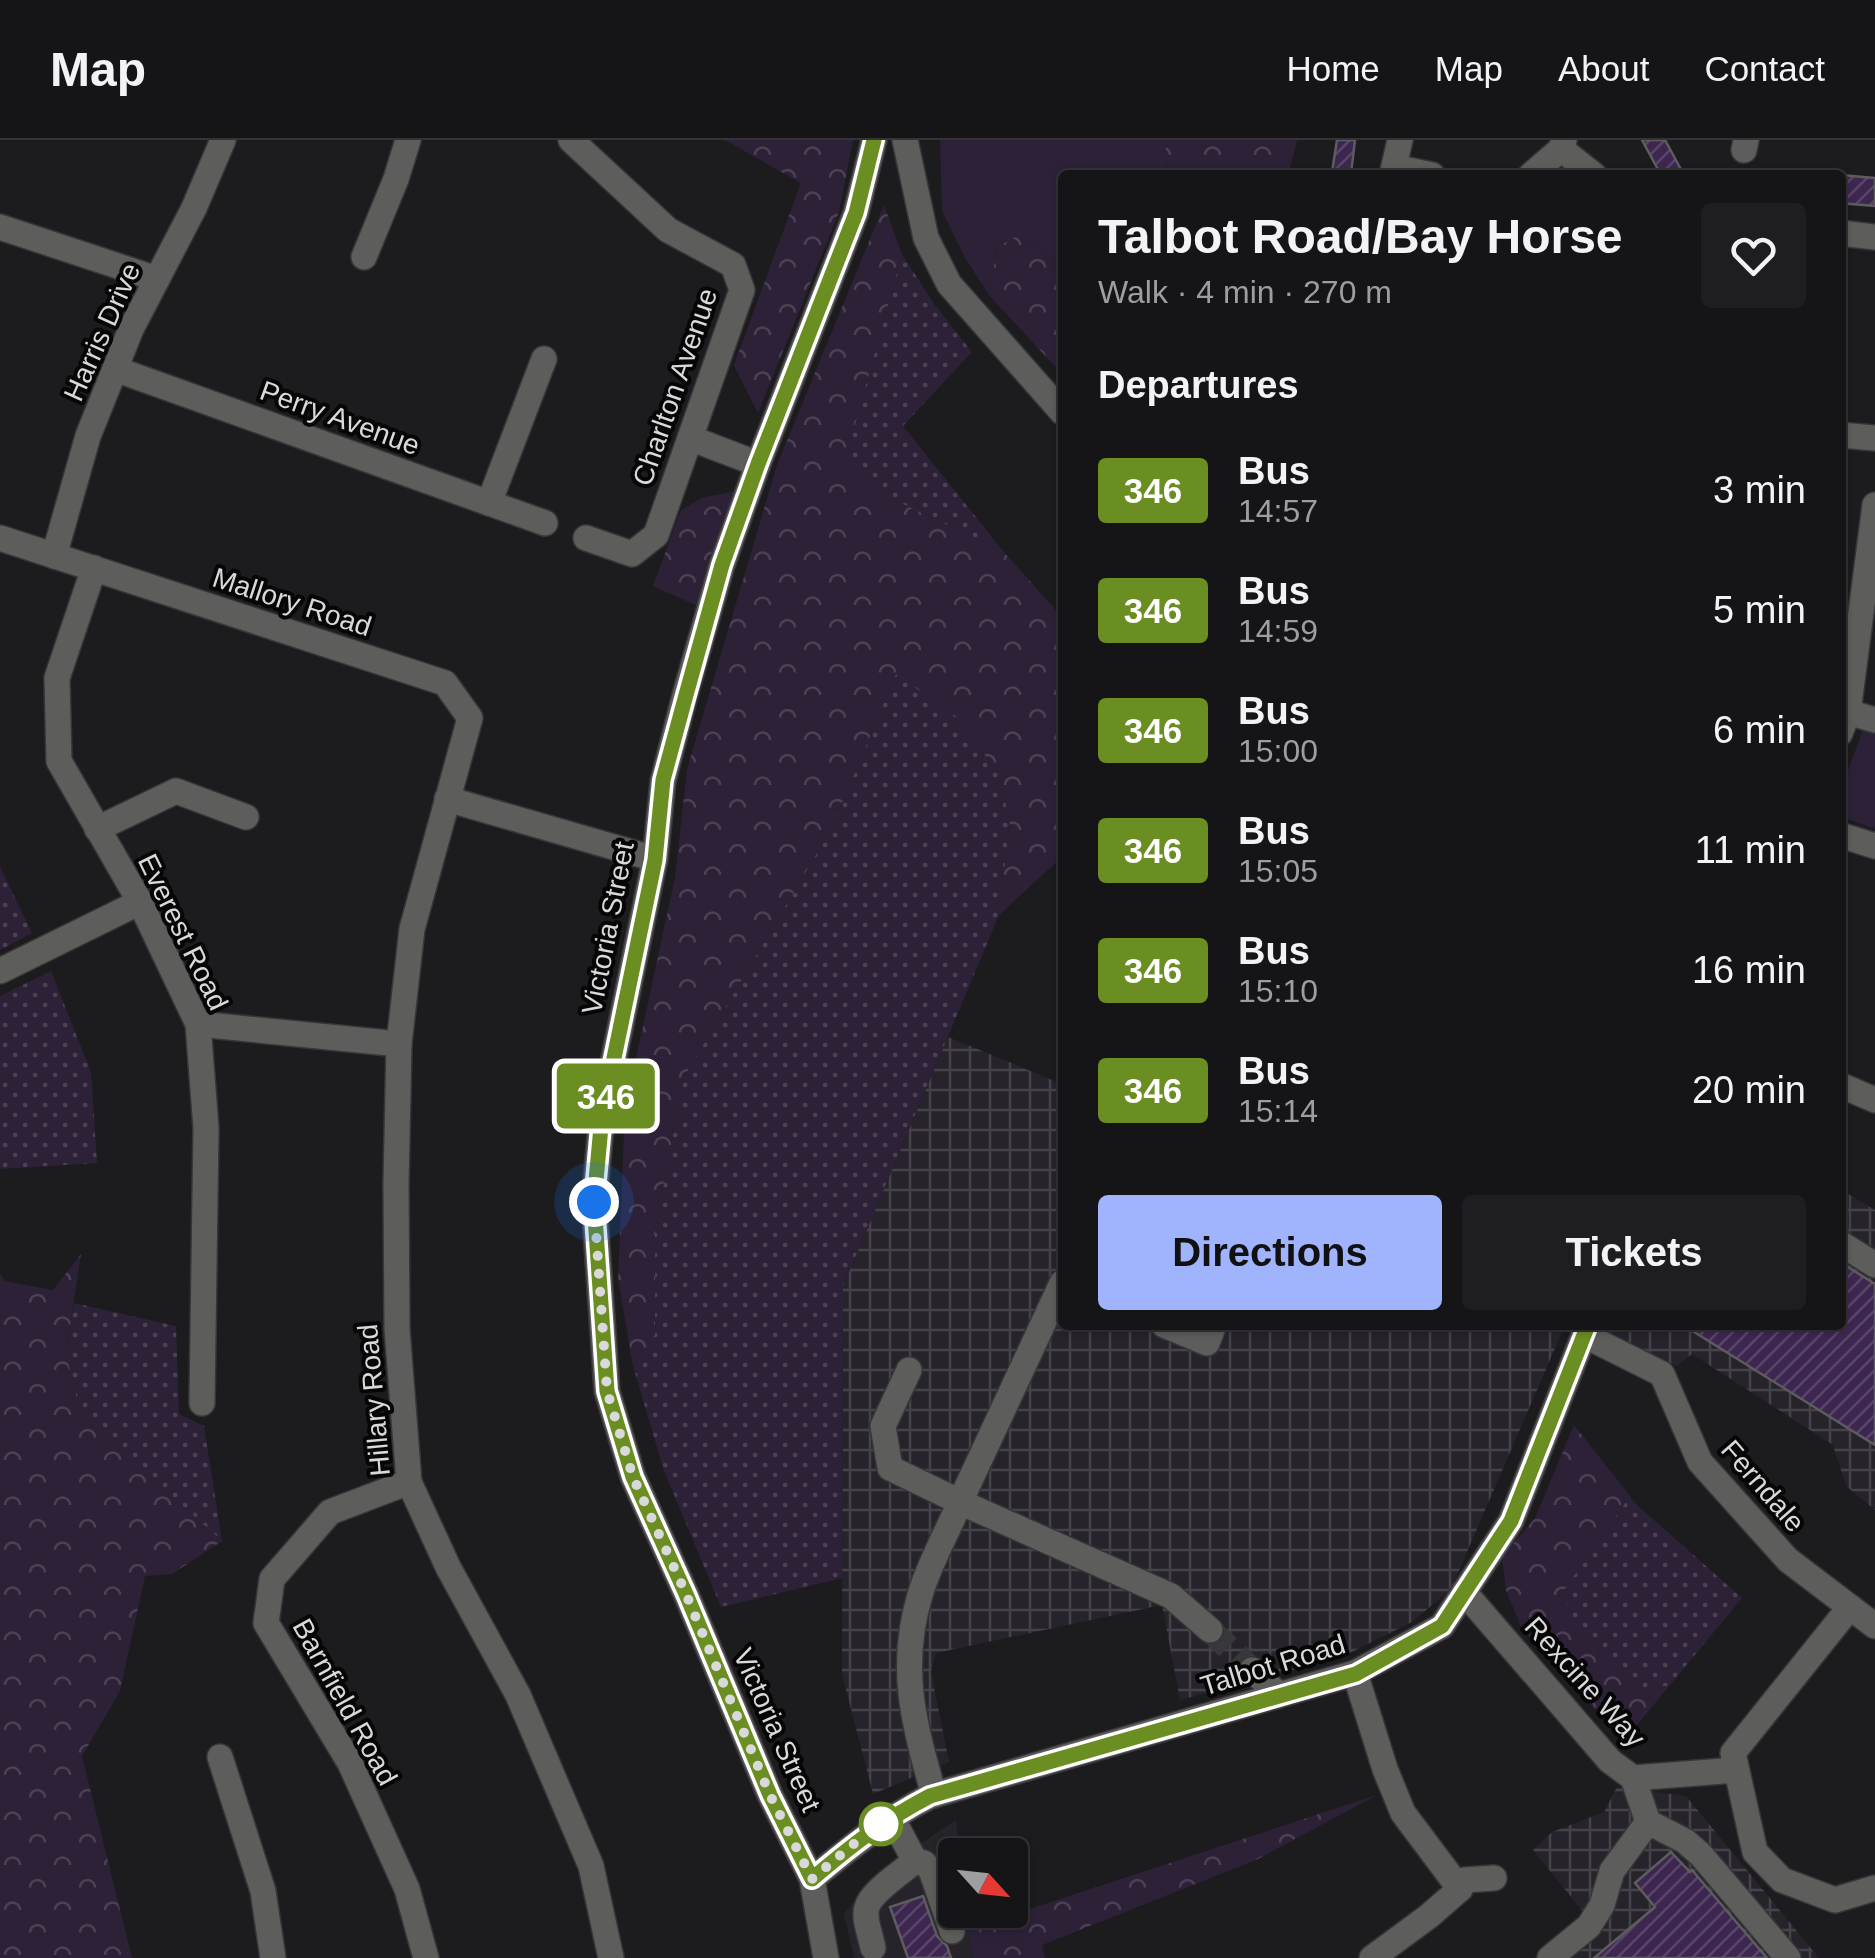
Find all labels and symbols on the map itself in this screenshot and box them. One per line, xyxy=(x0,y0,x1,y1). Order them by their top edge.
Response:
street label: Harris Drive xyxy=(58,258,146,406)
street label: Charlton Avenue xyxy=(627,284,723,490)
street label: Perry Avenue xyxy=(256,375,424,461)
street label: Mallory Road xyxy=(209,562,375,642)
street label: Victoria Street xyxy=(576,839,640,1017)
street label: Everest Road xyxy=(132,849,234,1015)
line badge: 346 xyxy=(548,1064,664,1128)
your location xyxy=(569,1177,619,1227)
street label: Hillary Road xyxy=(352,1323,396,1477)
street label: Ferndale xyxy=(1715,1434,1811,1538)
street label: Rexcine Way xyxy=(1519,1611,1651,1753)
street label: Barnfield Road xyxy=(287,1613,403,1791)
street label: Talbot Road xyxy=(1197,1628,1349,1702)
street label: Victoria Street xyxy=(727,1644,827,1817)
unlabelled marker xyxy=(860,1803,902,1845)
north arrow xyxy=(938,1838,1028,1928)

